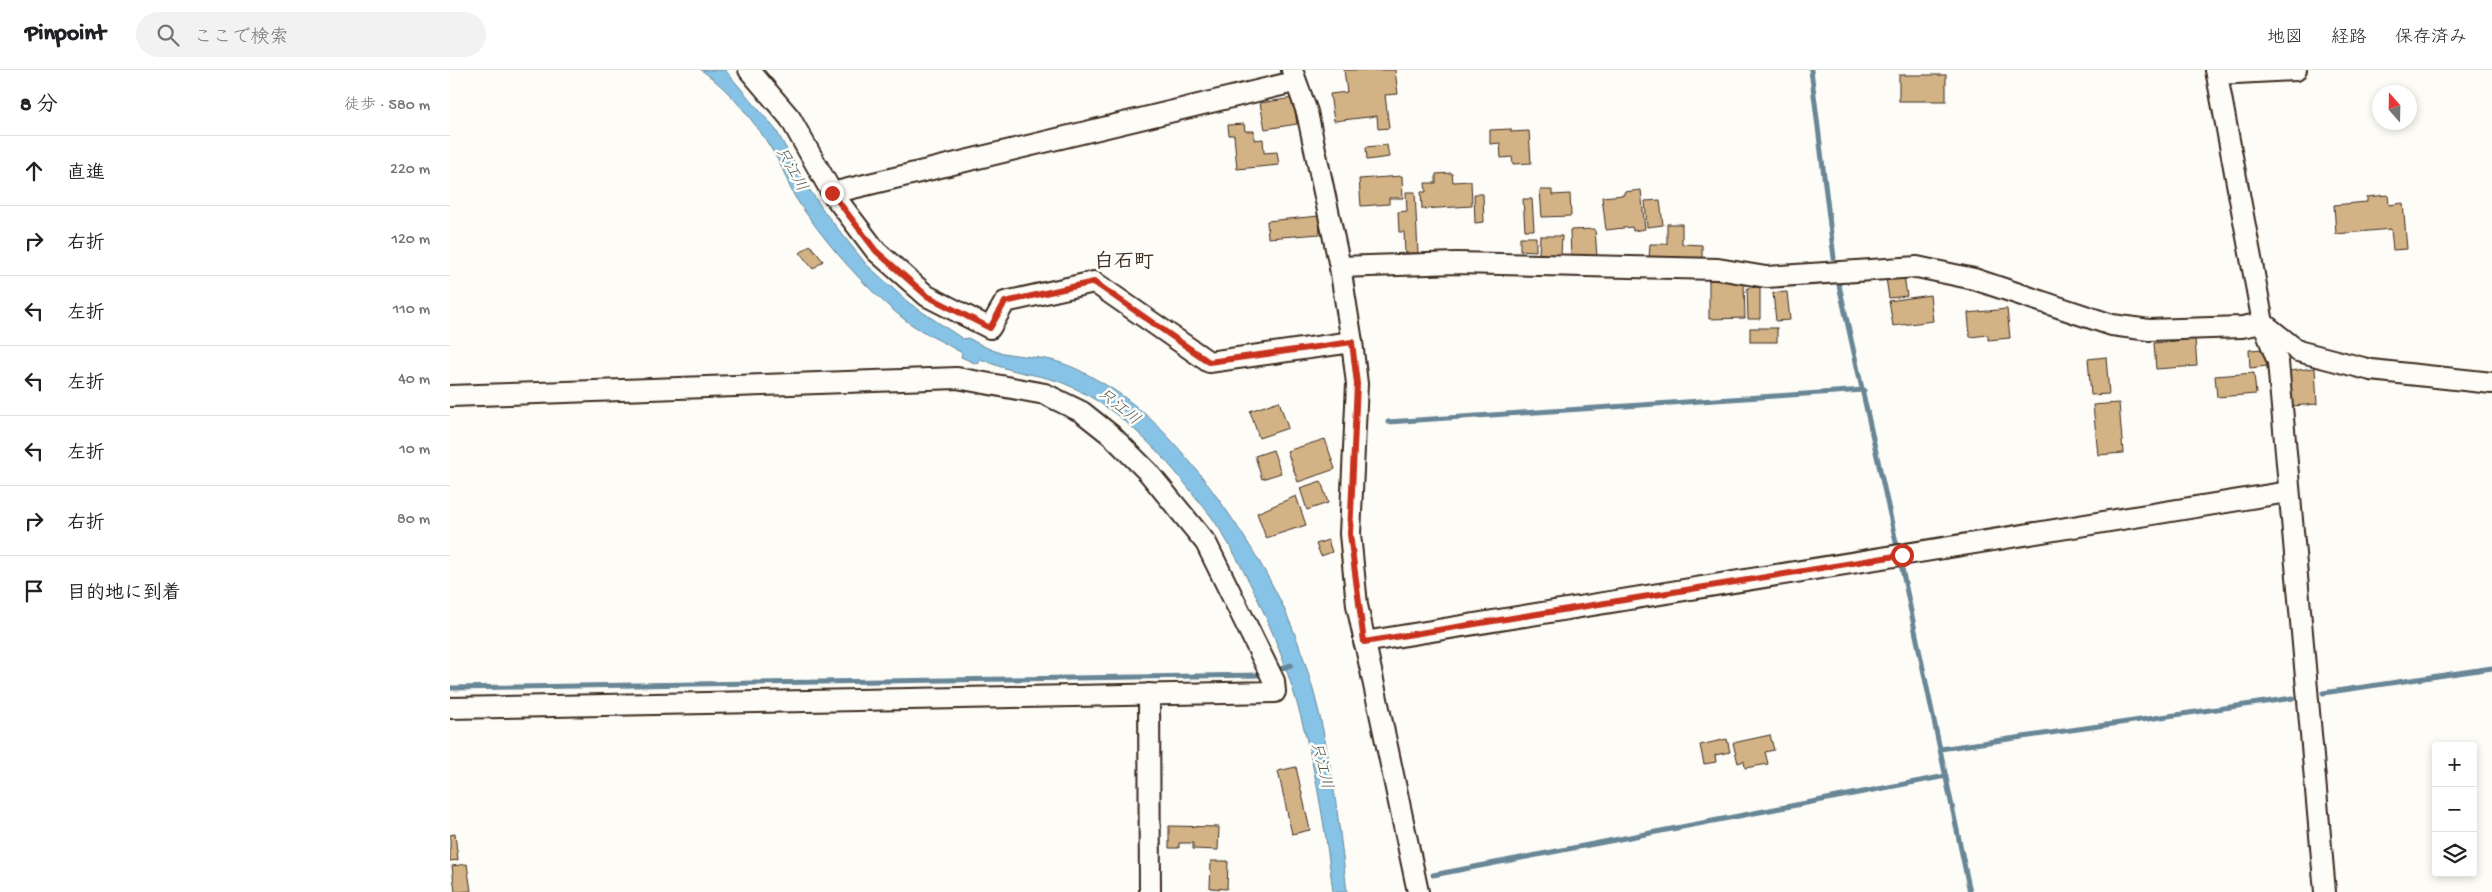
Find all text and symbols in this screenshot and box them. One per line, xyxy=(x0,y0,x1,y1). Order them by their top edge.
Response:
search box xyxy=(136,12,486,57)
text: Pinpoint xyxy=(25,20,106,49)
icon: search xyxy=(154,21,182,49)
text: ここで検索 xyxy=(194,27,289,50)
text: 地図 xyxy=(2267,28,2303,49)
text: 経路 xyxy=(2331,28,2367,49)
text: 保存済み xyxy=(2395,28,2467,49)
north arrow xyxy=(2372,85,2417,130)
text: 8 分 xyxy=(20,94,57,119)
text: 徒歩 · 580 m xyxy=(344,97,430,116)
water label: 只江川 xyxy=(770,144,811,196)
icon: ahead xyxy=(20,157,48,185)
text: 220 m xyxy=(390,161,430,180)
text: 直進 xyxy=(67,163,105,186)
route end xyxy=(821,182,844,205)
icon: right xyxy=(20,227,48,255)
text: 120 m xyxy=(391,231,430,250)
text: 右折 xyxy=(67,233,105,256)
district label: 白石町 xyxy=(1094,250,1154,275)
icon: left xyxy=(20,297,48,325)
text: 110 m xyxy=(393,301,430,320)
text: 左折 xyxy=(67,303,105,326)
icon: left xyxy=(20,367,48,395)
text: 40 m xyxy=(398,371,430,390)
text: 左折 xyxy=(67,373,105,396)
water label: 只江川 xyxy=(1093,385,1143,430)
icon: left xyxy=(20,437,48,465)
text: 10 m xyxy=(399,441,430,460)
text: 左折 xyxy=(67,443,105,466)
icon: right xyxy=(20,507,48,535)
text: 80 m xyxy=(397,511,430,530)
text: 右折 xyxy=(67,513,105,536)
route start xyxy=(1891,544,1914,567)
icon: arrive xyxy=(20,577,48,605)
text: 目的地に到着 xyxy=(67,583,181,606)
water label: 只江川 xyxy=(1305,740,1336,792)
map controls xyxy=(2432,742,2477,877)
button: + xyxy=(2432,742,2477,787)
button: − xyxy=(2432,787,2477,832)
button: layers xyxy=(2432,832,2477,877)

